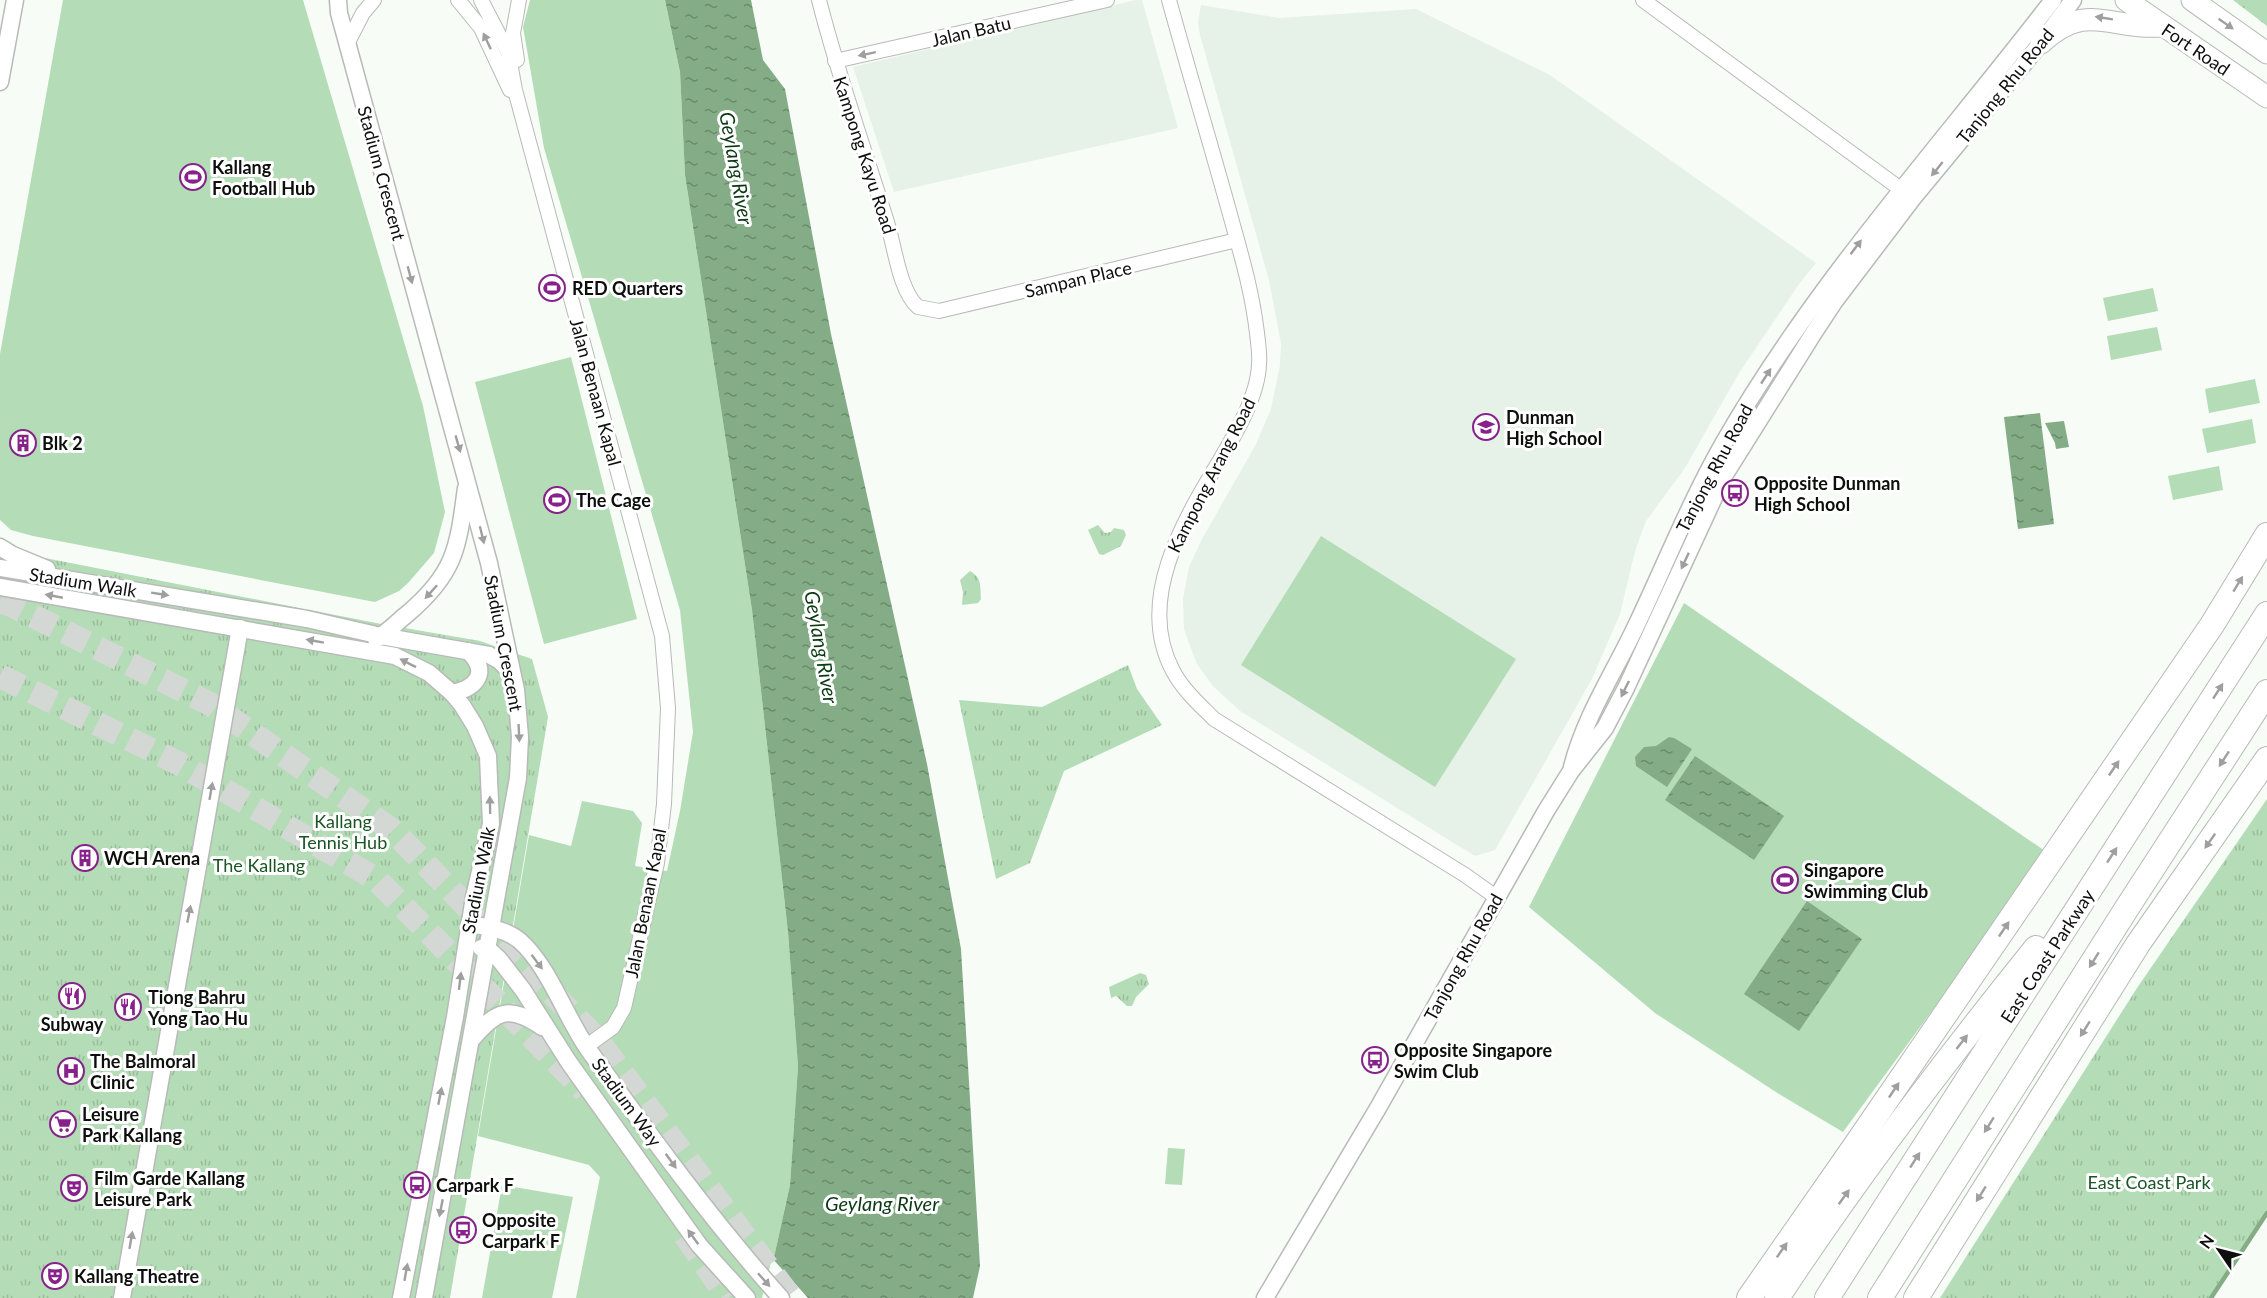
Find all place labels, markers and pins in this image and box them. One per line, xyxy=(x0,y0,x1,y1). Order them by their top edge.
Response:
place label: Kallang Football Hub xyxy=(212,156,315,199)
sports icon: Kallang Football Hub xyxy=(178,162,208,192)
sports icon: RED Quarters xyxy=(537,273,567,303)
place label: RED Quarters xyxy=(572,277,683,299)
place label: Dunman High School xyxy=(1506,406,1602,449)
school or university icon: Dunman High School xyxy=(1471,412,1501,442)
building icon: Blk 2 xyxy=(8,428,38,458)
place label: Blk 2 xyxy=(42,432,83,454)
place label: Opposite Dunman High School xyxy=(1754,472,1901,515)
bus stop icon: Opposite Dunman High School xyxy=(1720,478,1750,508)
sports icon: The Cage xyxy=(542,485,572,515)
place label: The Cage xyxy=(576,489,651,511)
building icon: WCH Arena xyxy=(70,843,100,873)
place label: WCH Arena xyxy=(104,847,200,869)
place label: Singapore Swimming Club xyxy=(1804,859,1928,902)
sports icon: Singapore Swimming Club xyxy=(1770,865,1800,895)
restaurant icon: Subway xyxy=(57,981,87,1011)
place label: Tiong Bahru Yong Tao Hu xyxy=(147,986,248,1029)
restaurant icon: Tiong Bahru Yong Tao Hu xyxy=(113,992,143,1022)
place label: Subway xyxy=(41,1013,104,1035)
place label: Opposite Singapore Swim Club xyxy=(1394,1039,1552,1082)
bus stop icon: Opposite Singapore Swim Club xyxy=(1360,1045,1390,1075)
place label: The Balmoral Clinic xyxy=(90,1050,196,1093)
hospital icon: The Balmoral Clinic xyxy=(56,1056,86,1086)
place label: Leisure Park Kallang xyxy=(82,1103,182,1146)
supermarket icon: Leisure Park Kallang xyxy=(48,1109,78,1139)
place label: Film Garde Kallang Leisure Park xyxy=(94,1167,245,1210)
bus stop icon: Carpark F xyxy=(402,1170,432,1200)
theatre icon: Film Garde Kallang Leisure Park xyxy=(59,1173,89,1203)
place label: Carpark F xyxy=(436,1174,514,1196)
place label: Opposite Carpark F xyxy=(482,1209,560,1252)
bus stop icon: Opposite Carpark F xyxy=(448,1215,478,1245)
theatre icon: Kallang Theatre xyxy=(40,1261,70,1291)
place label: Kallang Theatre xyxy=(74,1265,200,1287)

